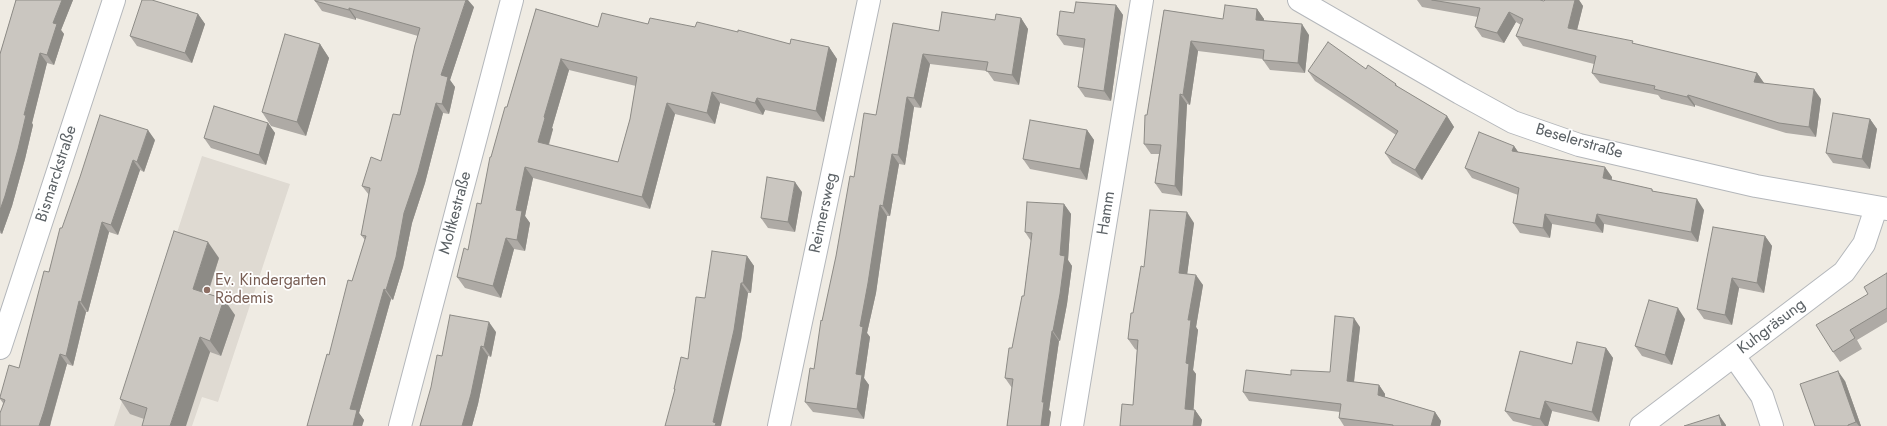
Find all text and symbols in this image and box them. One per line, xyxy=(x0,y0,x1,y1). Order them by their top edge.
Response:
street label: Beselerstraße xyxy=(1533,120,1625,164)
street label: Bismarckstraße xyxy=(32,123,82,225)
street label: Moltkestraße xyxy=(436,169,476,257)
street label: Reimersweg xyxy=(806,171,842,255)
street label: Hamm xyxy=(1094,190,1120,236)
place label: Ev. Kindergarten Rödemis xyxy=(215,271,326,309)
marker: Ev. Kindergarten Rödemis xyxy=(202,285,212,295)
street label: Kuhgräsung xyxy=(1734,295,1810,359)

